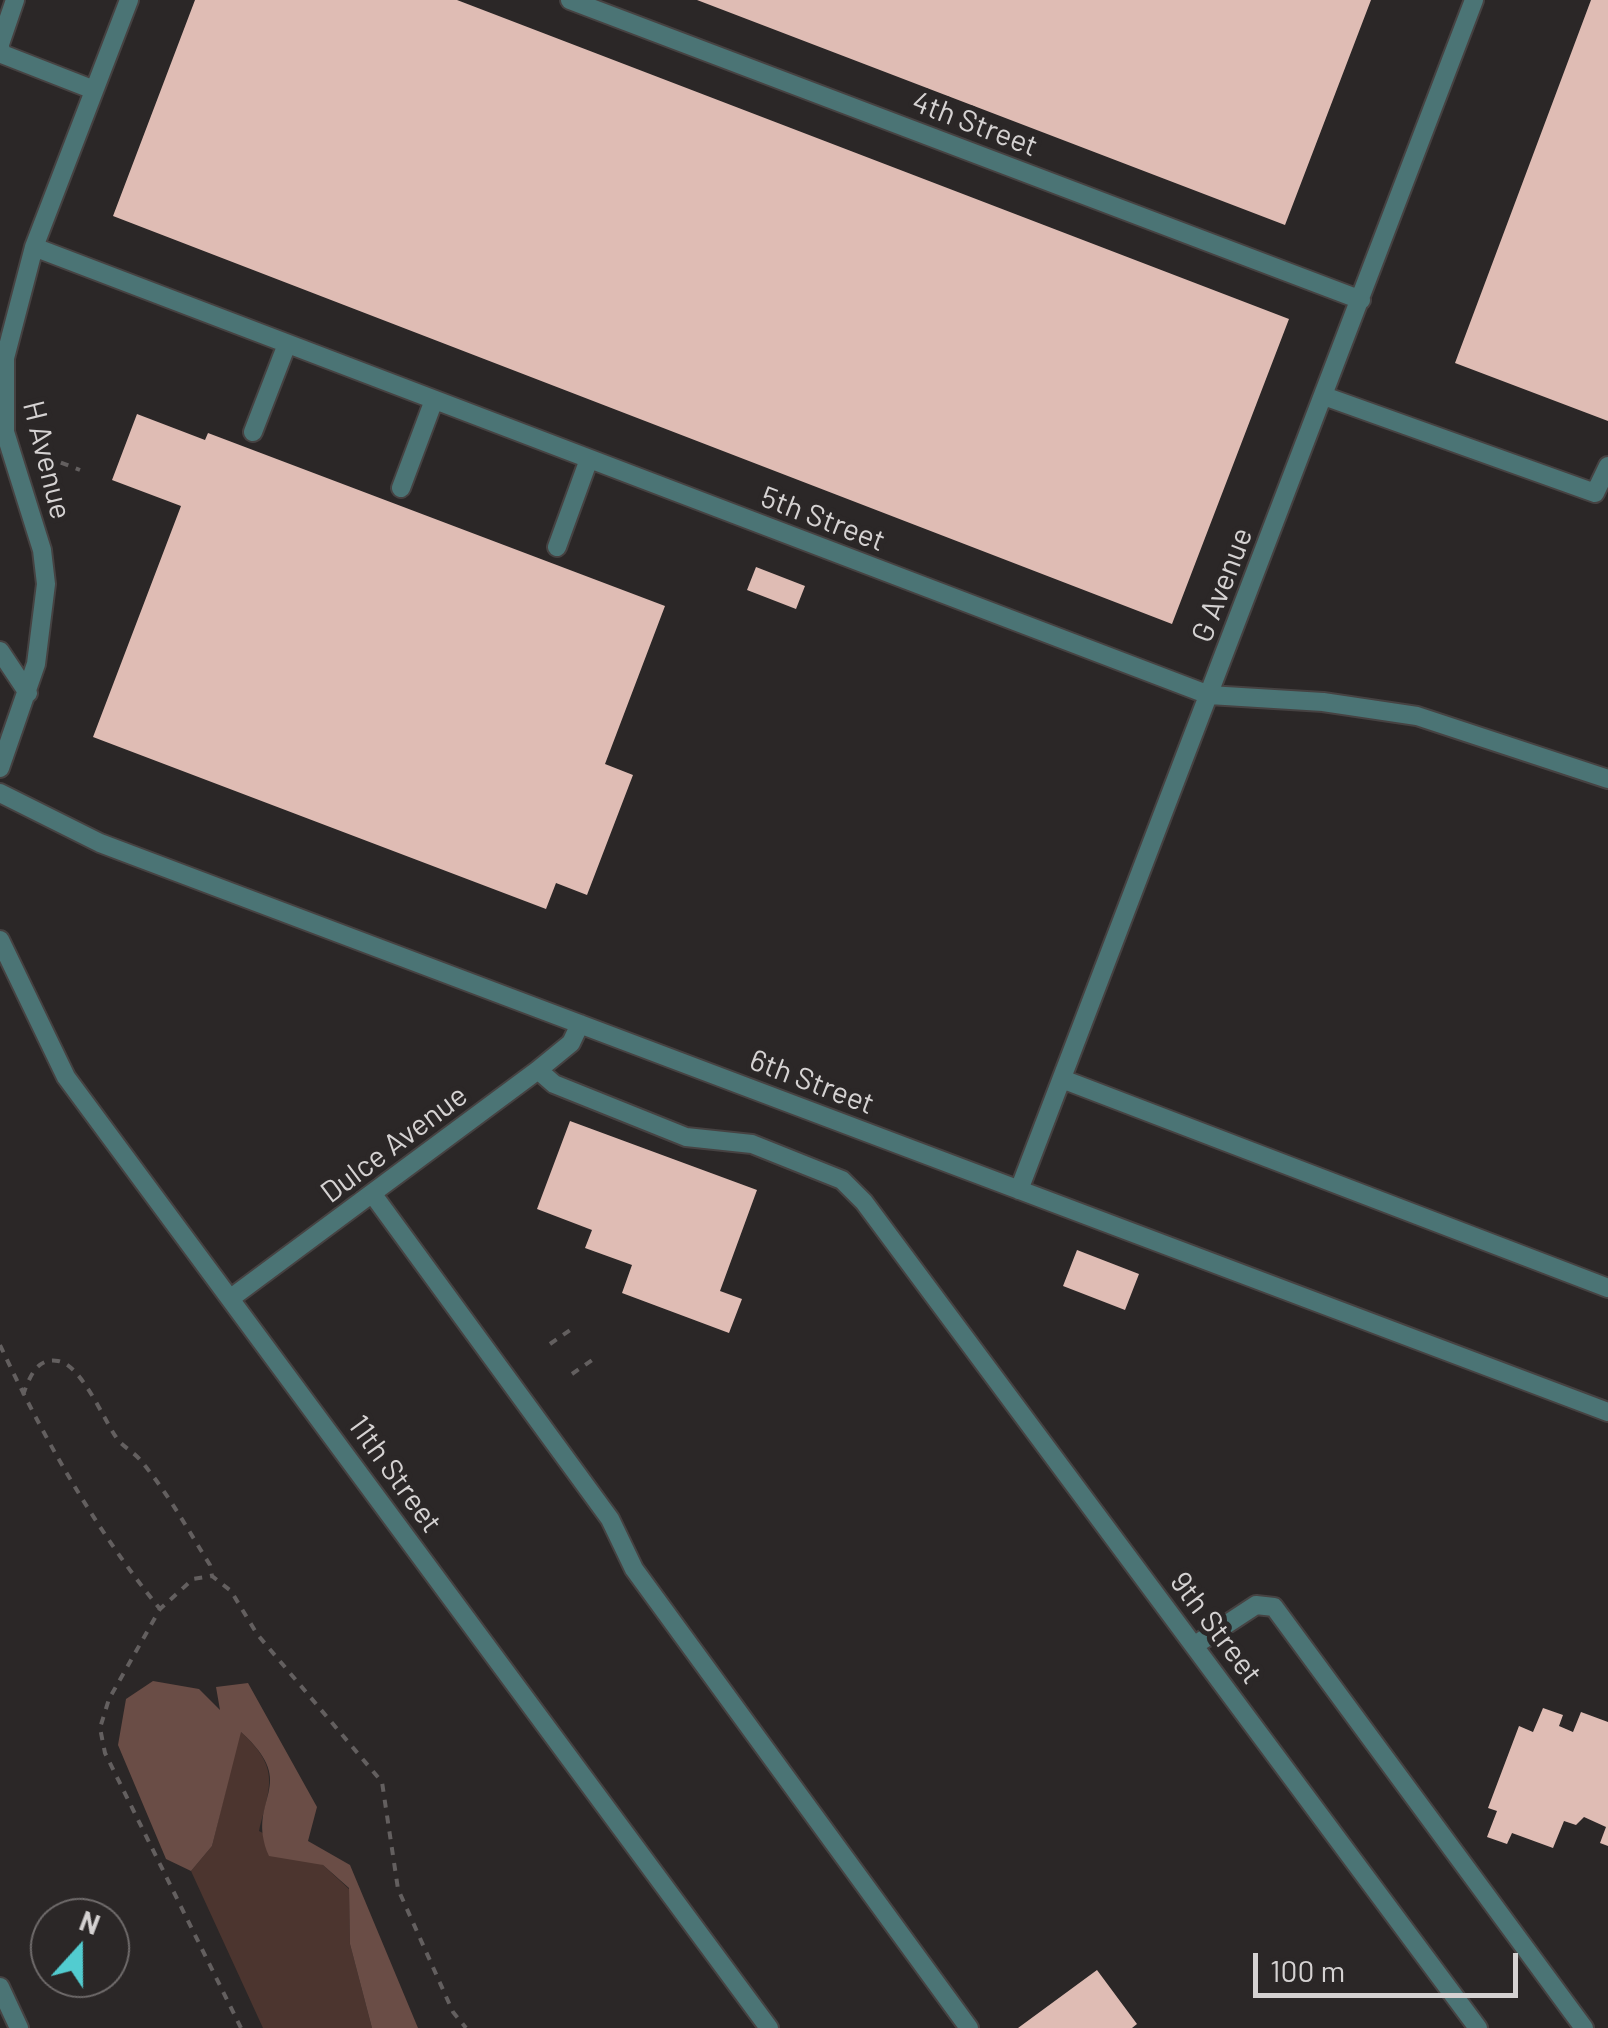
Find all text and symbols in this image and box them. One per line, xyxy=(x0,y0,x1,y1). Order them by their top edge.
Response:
street label: 4th Street xyxy=(907,84,1043,164)
street label: H Avenue xyxy=(15,397,79,523)
street label: 5th Street xyxy=(756,479,890,559)
street label: G Avenue xyxy=(1184,523,1260,647)
street label: 6th Street xyxy=(745,1042,879,1122)
street label: Dulce Avenue xyxy=(314,1077,474,1211)
street label: 11th Street xyxy=(340,1408,450,1540)
street label: 9th Street xyxy=(1162,1565,1270,1691)
north arrow xyxy=(30,1898,130,1998)
text: N xyxy=(75,1903,105,1941)
scale bar xyxy=(1258,1933,1523,1995)
text: 100 m xyxy=(1270,1952,1345,1988)

